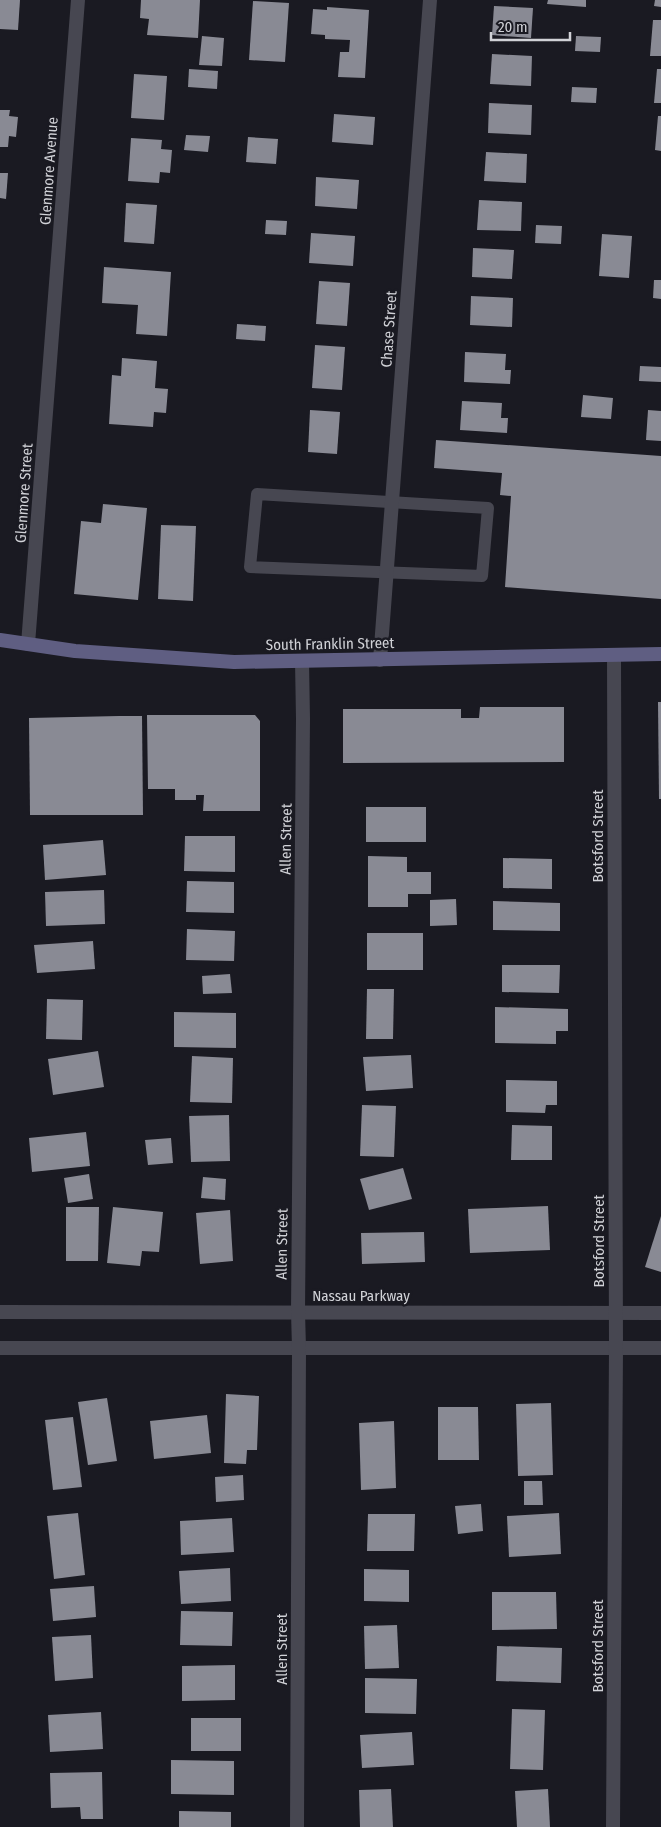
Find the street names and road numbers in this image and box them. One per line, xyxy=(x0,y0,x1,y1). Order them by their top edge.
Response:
street label: Glenmore Avenue xyxy=(36,116,62,226)
street label: Chase Street xyxy=(377,290,401,368)
street label: Glenmore Street xyxy=(12,442,36,543)
street label: South Franklin Street xyxy=(266,634,395,654)
street label: Botsford Street xyxy=(589,789,607,883)
street label: Allen Street xyxy=(276,803,296,875)
street label: Botsford Street xyxy=(590,1194,608,1288)
street label: Allen Street xyxy=(272,1208,292,1280)
street label: Nassau Parkway xyxy=(312,1287,410,1305)
street label: Botsford Street xyxy=(589,1599,607,1693)
street label: Allen Street xyxy=(273,1613,291,1685)

